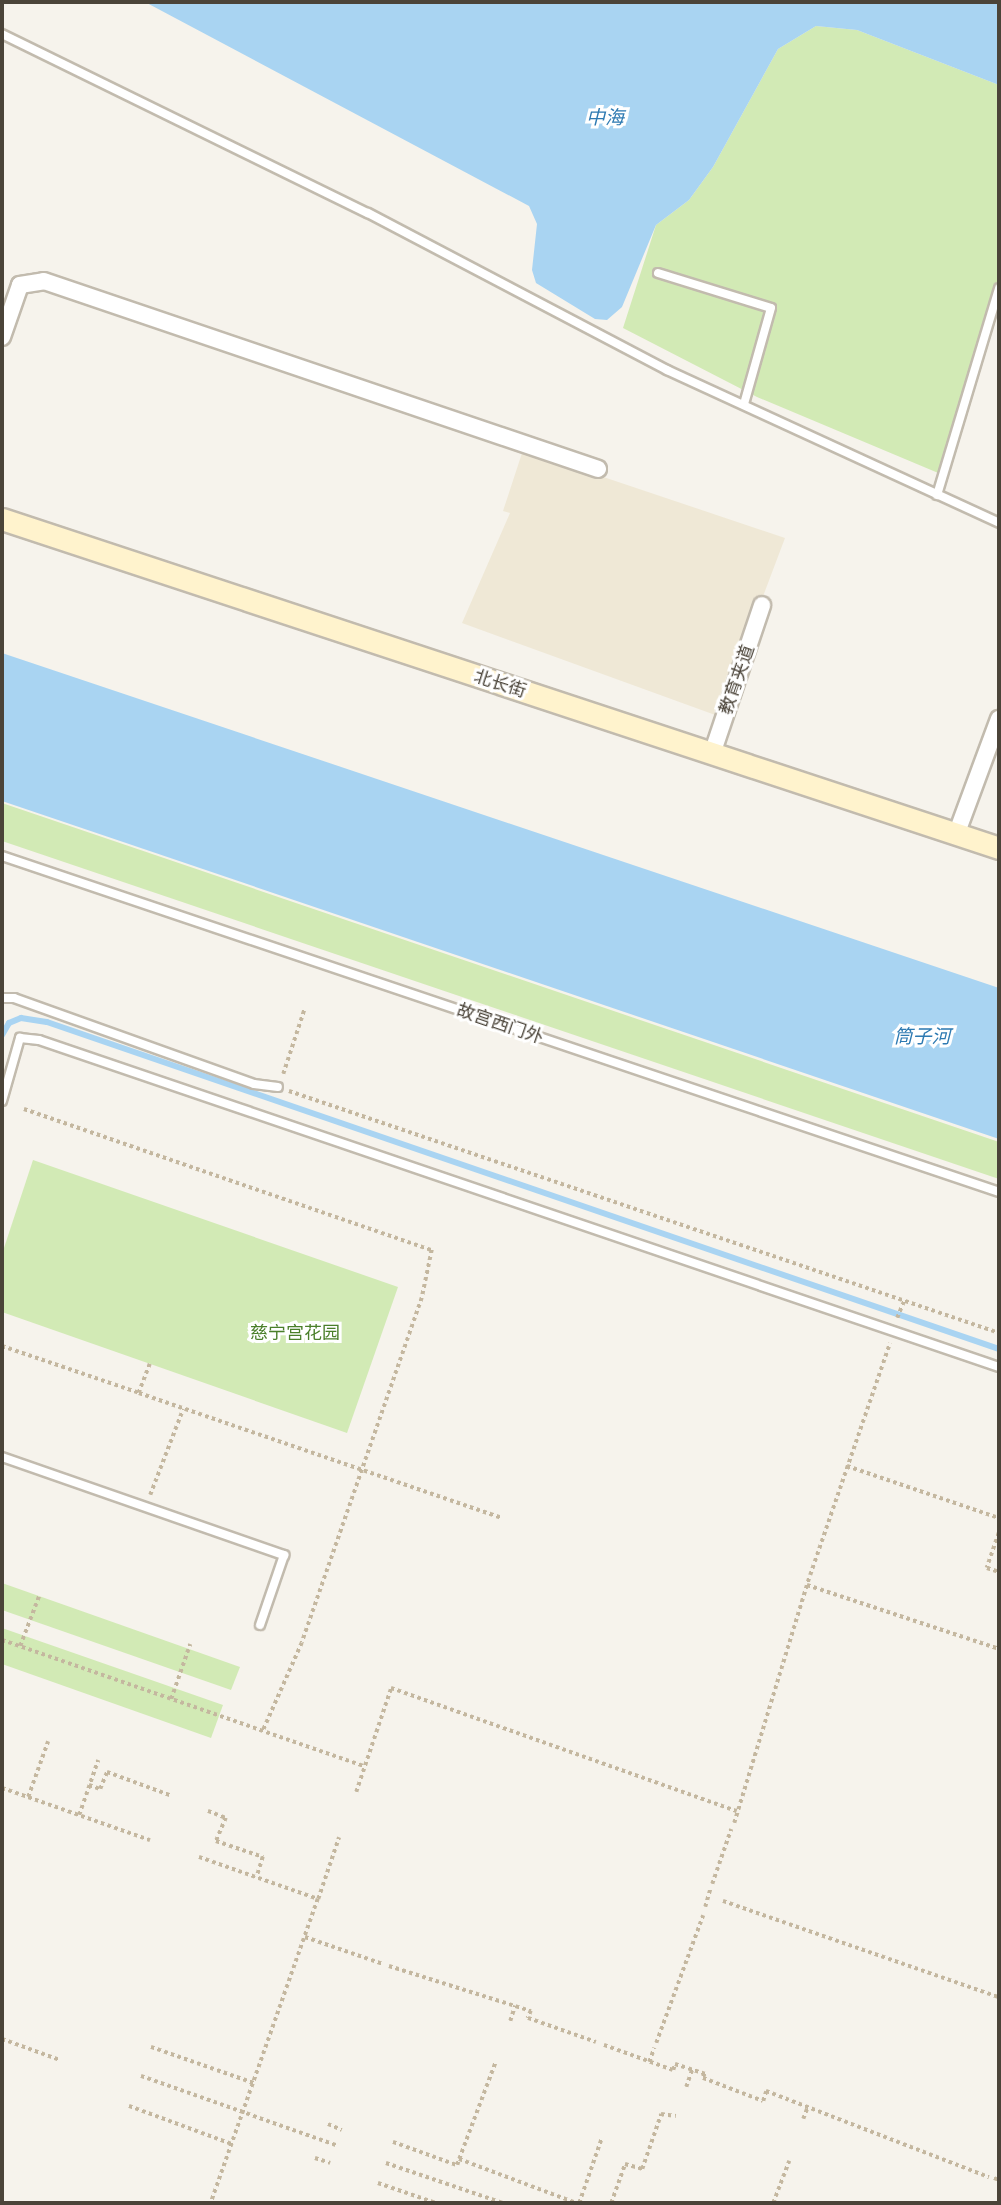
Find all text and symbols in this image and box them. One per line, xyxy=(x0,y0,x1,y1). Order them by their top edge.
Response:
water label: 中海 xyxy=(586,107,624,129)
street label: 教育夹道 xyxy=(715,642,759,718)
street label: 北长街 xyxy=(471,665,529,703)
street label: 故宫西门外 xyxy=(454,999,546,1049)
water label: 筒子河 xyxy=(894,1026,950,1048)
park label: 慈宁宫花园 xyxy=(250,1322,340,1344)

